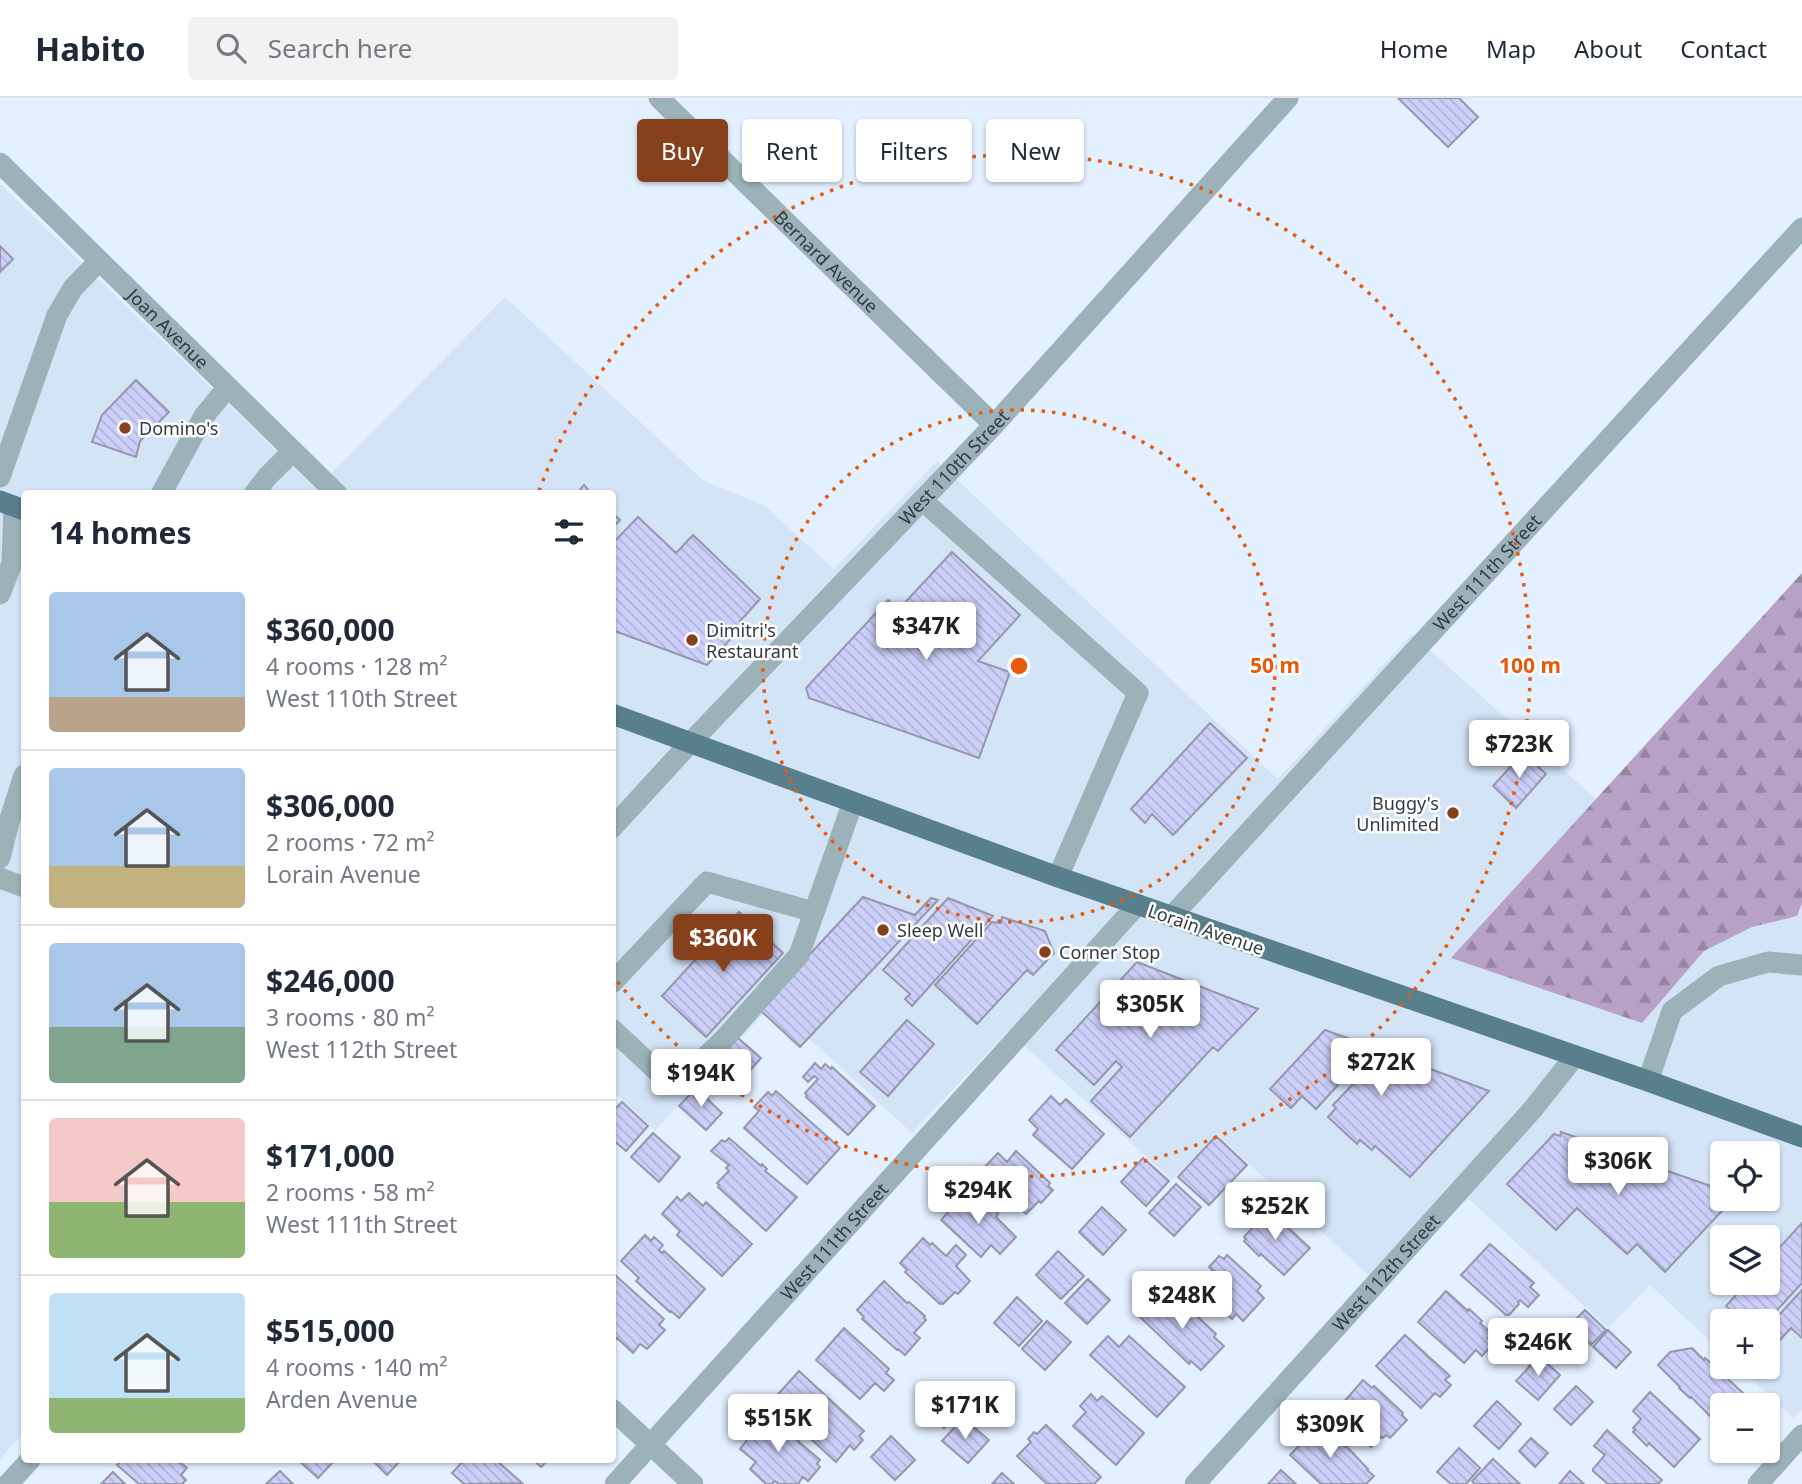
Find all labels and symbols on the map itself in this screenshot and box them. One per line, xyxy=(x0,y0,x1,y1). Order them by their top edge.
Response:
street label: Bernard Avenue xyxy=(769,205,884,318)
street label: Joan Avenue xyxy=(121,282,214,374)
street label: West 110th Street xyxy=(893,404,1014,530)
place label: Domino's xyxy=(139,416,218,440)
marker: Domino's xyxy=(117,420,133,436)
street label: West 111th Street xyxy=(1427,509,1546,636)
pin: $347K xyxy=(877,602,975,662)
place label: Dimitri's Restaurant xyxy=(706,618,799,663)
marker: Dimitri's Restaurant xyxy=(684,632,700,648)
text: 50 m xyxy=(1250,651,1300,679)
text: 100 m xyxy=(1499,651,1561,679)
centre of rings xyxy=(1007,654,1031,678)
pin: $723K xyxy=(1470,720,1568,780)
place label: Buggy's Unlimited xyxy=(1356,791,1439,836)
marker: Buggy's Unlimited xyxy=(1445,805,1461,821)
street label: Lorain Avenue xyxy=(1145,898,1267,960)
pin: $360K xyxy=(674,914,772,974)
place label: Sleep Well xyxy=(897,918,983,942)
marker: Sleep Well xyxy=(875,922,891,938)
place label: Corner Stop xyxy=(1059,940,1160,964)
marker: Corner Stop xyxy=(1037,944,1053,960)
pin: $305K xyxy=(1101,981,1199,1040)
pin: $272K xyxy=(1332,1038,1430,1098)
pin: $194K xyxy=(652,1049,750,1109)
pin: $306K xyxy=(1569,1138,1667,1197)
pin: $294K xyxy=(929,1166,1027,1226)
street label: West 111th Street xyxy=(775,1177,893,1305)
pin: $252K xyxy=(1226,1182,1324,1242)
street label: West 112th Street xyxy=(1327,1208,1445,1336)
pin: $248K xyxy=(1133,1272,1231,1331)
pin: $246K xyxy=(1489,1318,1587,1378)
pin: $171K xyxy=(916,1382,1014,1441)
pin: $515K xyxy=(729,1394,827,1454)
pin: $309K xyxy=(1281,1400,1379,1460)

